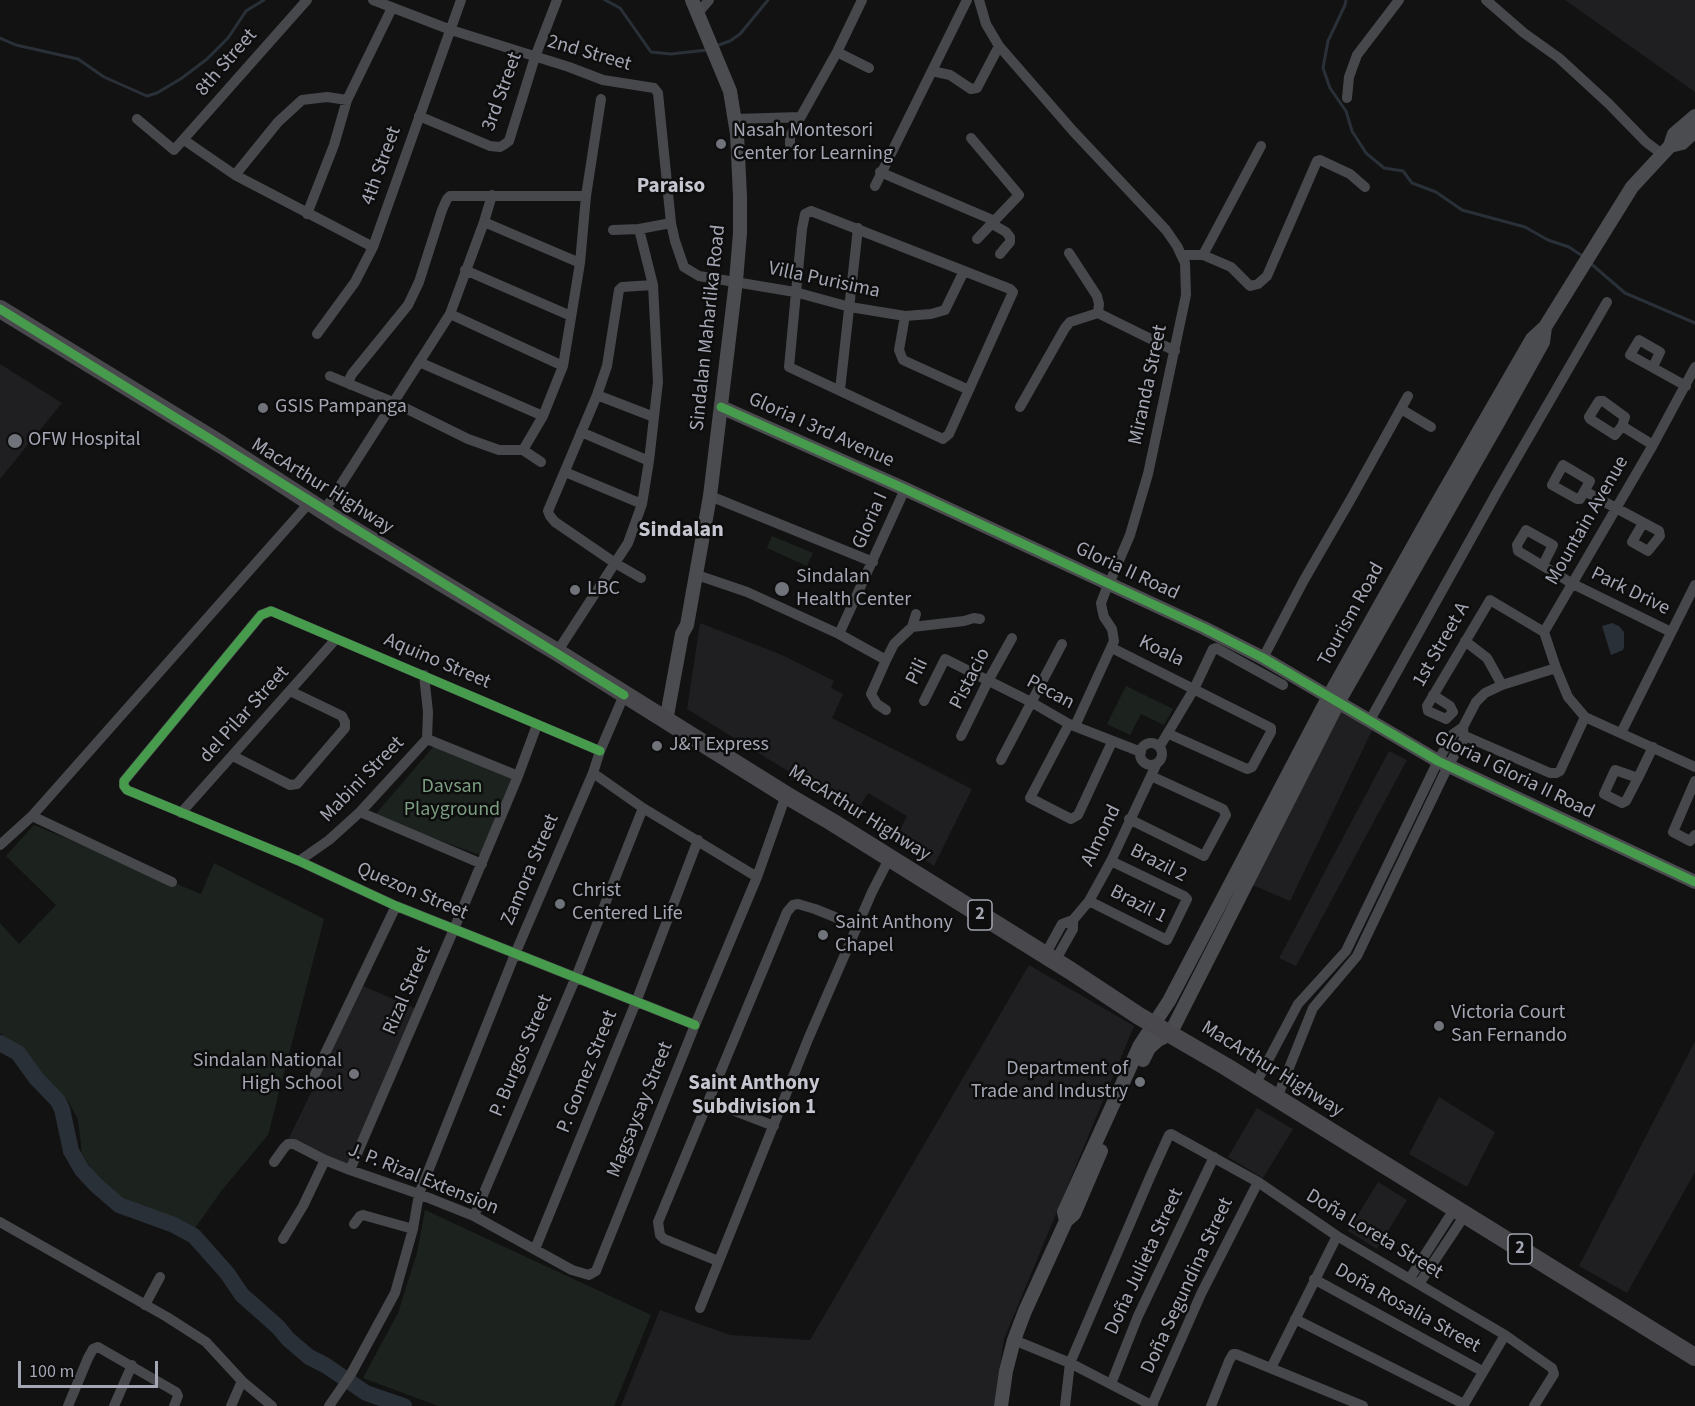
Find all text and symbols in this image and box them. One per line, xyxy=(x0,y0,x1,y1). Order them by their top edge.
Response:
street label: 8th Street xyxy=(191,24,263,102)
street label: 2nd Street xyxy=(544,31,634,77)
street label: 3rd Street xyxy=(478,49,528,135)
place label: Nasah Montesori Center for Learning xyxy=(733,120,893,167)
street label: 4th Street xyxy=(357,124,407,208)
marker: Nasah Montesori Center for Learning xyxy=(714,137,728,151)
district label: Paraiso xyxy=(637,174,705,200)
street label: Sindalan Maharlika Road xyxy=(686,224,732,432)
street label: Villa Purisima xyxy=(766,257,882,305)
street label: Miranda Street xyxy=(1125,323,1173,447)
street label: Gloria I 3rd Avenue xyxy=(744,388,898,474)
place label: GSIS Pampanga xyxy=(275,396,407,420)
marker: GSIS Pampanga xyxy=(256,401,270,415)
place label: OFW Hospital xyxy=(28,429,141,453)
marker: OFW Hospital xyxy=(6,432,24,450)
street label: MacArthur Highway xyxy=(246,433,398,541)
street label: Mountain Avenue xyxy=(1541,452,1635,590)
street label: Gloria I xyxy=(848,489,894,553)
district label: Sindalan xyxy=(638,518,724,544)
street label: Gloria II Road xyxy=(1071,538,1183,606)
street label: Tourism Road xyxy=(1314,559,1390,671)
street label: Park Drive xyxy=(1587,563,1673,621)
place label: Sindalan Health Center xyxy=(796,566,911,613)
place label: LBC xyxy=(587,578,620,602)
marker: Sindalan Health Center xyxy=(773,580,791,598)
marker: LBC xyxy=(568,583,582,597)
street label: 1st Street A xyxy=(1408,598,1476,692)
street label: Aquino Street xyxy=(380,629,494,695)
street label: Koala xyxy=(1135,631,1187,673)
street label: Pistacio xyxy=(945,644,997,714)
street label: Pili xyxy=(901,655,935,689)
street label: del Pilar Street xyxy=(195,661,295,769)
street label: Pecan xyxy=(1022,671,1078,715)
street label: Gloria I Gloria II Road xyxy=(1430,727,1598,825)
street label: Mabini Street xyxy=(316,732,410,828)
place label: J&T Express xyxy=(669,734,769,758)
marker: J&T Express xyxy=(650,739,664,753)
street label: MacArthur Highway xyxy=(783,760,935,868)
park label: Davsan Playground xyxy=(404,776,500,823)
street label: Almond xyxy=(1077,801,1127,871)
street label: Zamora Street xyxy=(497,811,565,929)
street label: Brazil 2 xyxy=(1125,840,1191,888)
street label: Quezon Street xyxy=(353,858,471,926)
place label: Christ Centered Life xyxy=(572,880,683,927)
street label: Brazil 1 xyxy=(1105,881,1171,929)
marker: Christ Centered Life xyxy=(553,897,567,911)
road number: 2 xyxy=(968,900,992,930)
place label: Saint Anthony Chapel xyxy=(835,912,953,959)
marker: Saint Anthony Chapel xyxy=(816,928,830,942)
street label: Rizal Street xyxy=(379,943,437,1039)
street label: P. Burgos Street xyxy=(485,991,559,1121)
place label: Victoria Court San Fernando xyxy=(1451,1002,1567,1049)
street label: P. Gomez Street xyxy=(552,1007,624,1137)
street label: MacArthur Highway xyxy=(1196,1016,1348,1124)
marker: Victoria Court San Fernando xyxy=(1432,1019,1446,1033)
street label: Magsaysay Street xyxy=(603,1039,679,1181)
place label: Sindalan National High School xyxy=(193,1050,342,1097)
place label: Department of Trade and Industry xyxy=(971,1058,1128,1105)
marker: Sindalan National High School xyxy=(347,1067,361,1081)
district label: Saint Anthony Subdivision 1 xyxy=(688,1071,820,1121)
marker: Department of Trade and Industry xyxy=(1133,1075,1147,1089)
street label: J. P. Rizal Extension xyxy=(344,1139,502,1221)
street label: Doña Julieta Street xyxy=(1101,1185,1189,1339)
street label: Doña Loreta Street xyxy=(1301,1185,1447,1285)
street label: Doña Segundina Street xyxy=(1137,1194,1239,1378)
road number: 2 xyxy=(1508,1234,1532,1264)
street label: Doña Rosalia Street xyxy=(1330,1259,1484,1359)
scale bar xyxy=(21,1349,160,1387)
text: 100 m xyxy=(29,1359,74,1384)

